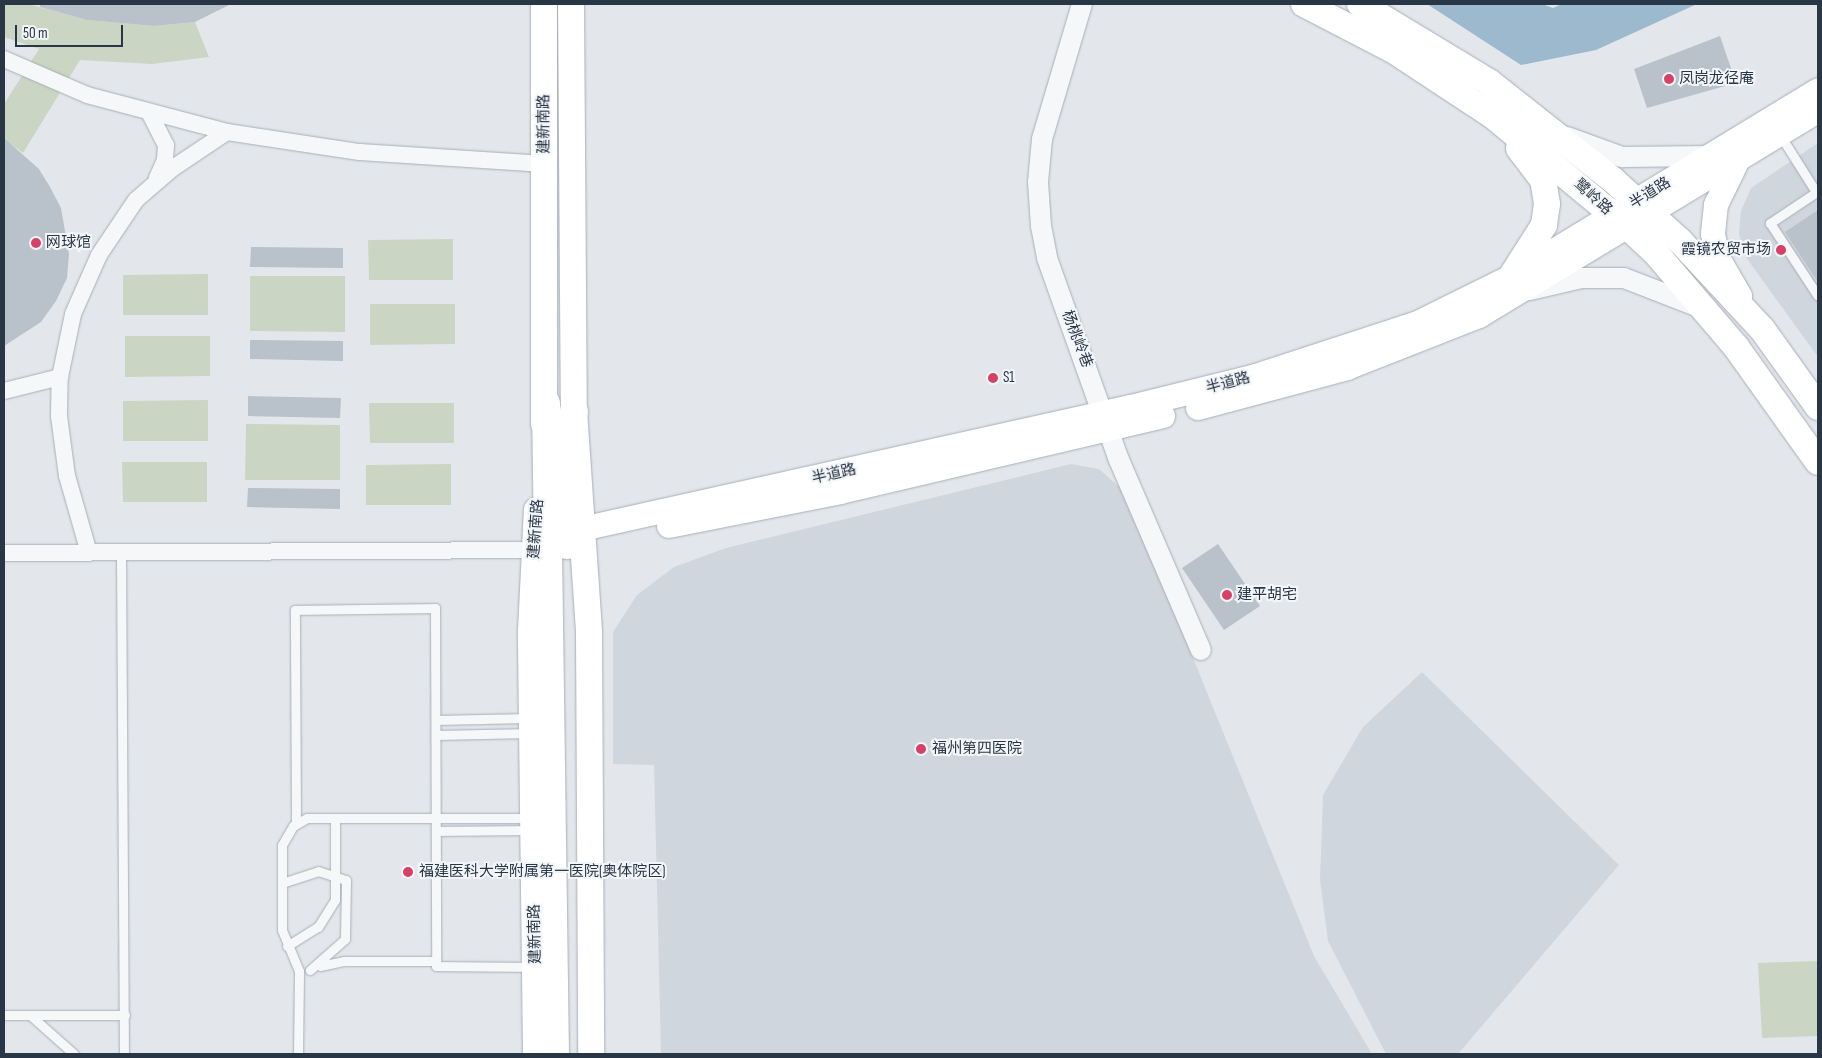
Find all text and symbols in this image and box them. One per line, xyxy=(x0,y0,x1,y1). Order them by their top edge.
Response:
scale bar xyxy=(18,15,125,47)
text: 50 m xyxy=(23,24,48,43)
place label: 凤岗龙径庵 xyxy=(1679,70,1754,88)
marker: 凤岗龙径庵 xyxy=(1663,73,1675,85)
street label: 建新南路 xyxy=(535,94,553,154)
street label: 半道路 xyxy=(1626,173,1674,213)
street label: 鹭岭路 xyxy=(1570,175,1616,219)
place label: 网球馆 xyxy=(46,234,91,252)
marker: 网球馆 xyxy=(30,237,42,249)
place label: 霞镜农贸市场 xyxy=(1681,241,1771,259)
marker: 霞镜农贸市场 xyxy=(1775,244,1787,256)
street label: 杨桃岭巷 xyxy=(1058,308,1096,370)
street label: 半道路 xyxy=(1204,368,1252,398)
place label: S1 xyxy=(1003,369,1015,387)
marker: S1 xyxy=(987,372,999,384)
street label: 半道路 xyxy=(810,460,858,488)
street label: 建新南路 xyxy=(525,498,547,560)
place label: 建平胡宅 xyxy=(1237,586,1297,604)
marker: 建平胡宅 xyxy=(1221,589,1233,601)
place label: 福州第四医院 xyxy=(932,740,1022,758)
marker: 福州第四医院 xyxy=(914,742,928,756)
place label: 福建医科大学附属第一医院(奥体院区) xyxy=(419,863,665,881)
marker: 福建医科大学附属第一医院(奥体院区) xyxy=(401,865,415,879)
street label: 建新南路 xyxy=(525,904,545,964)

